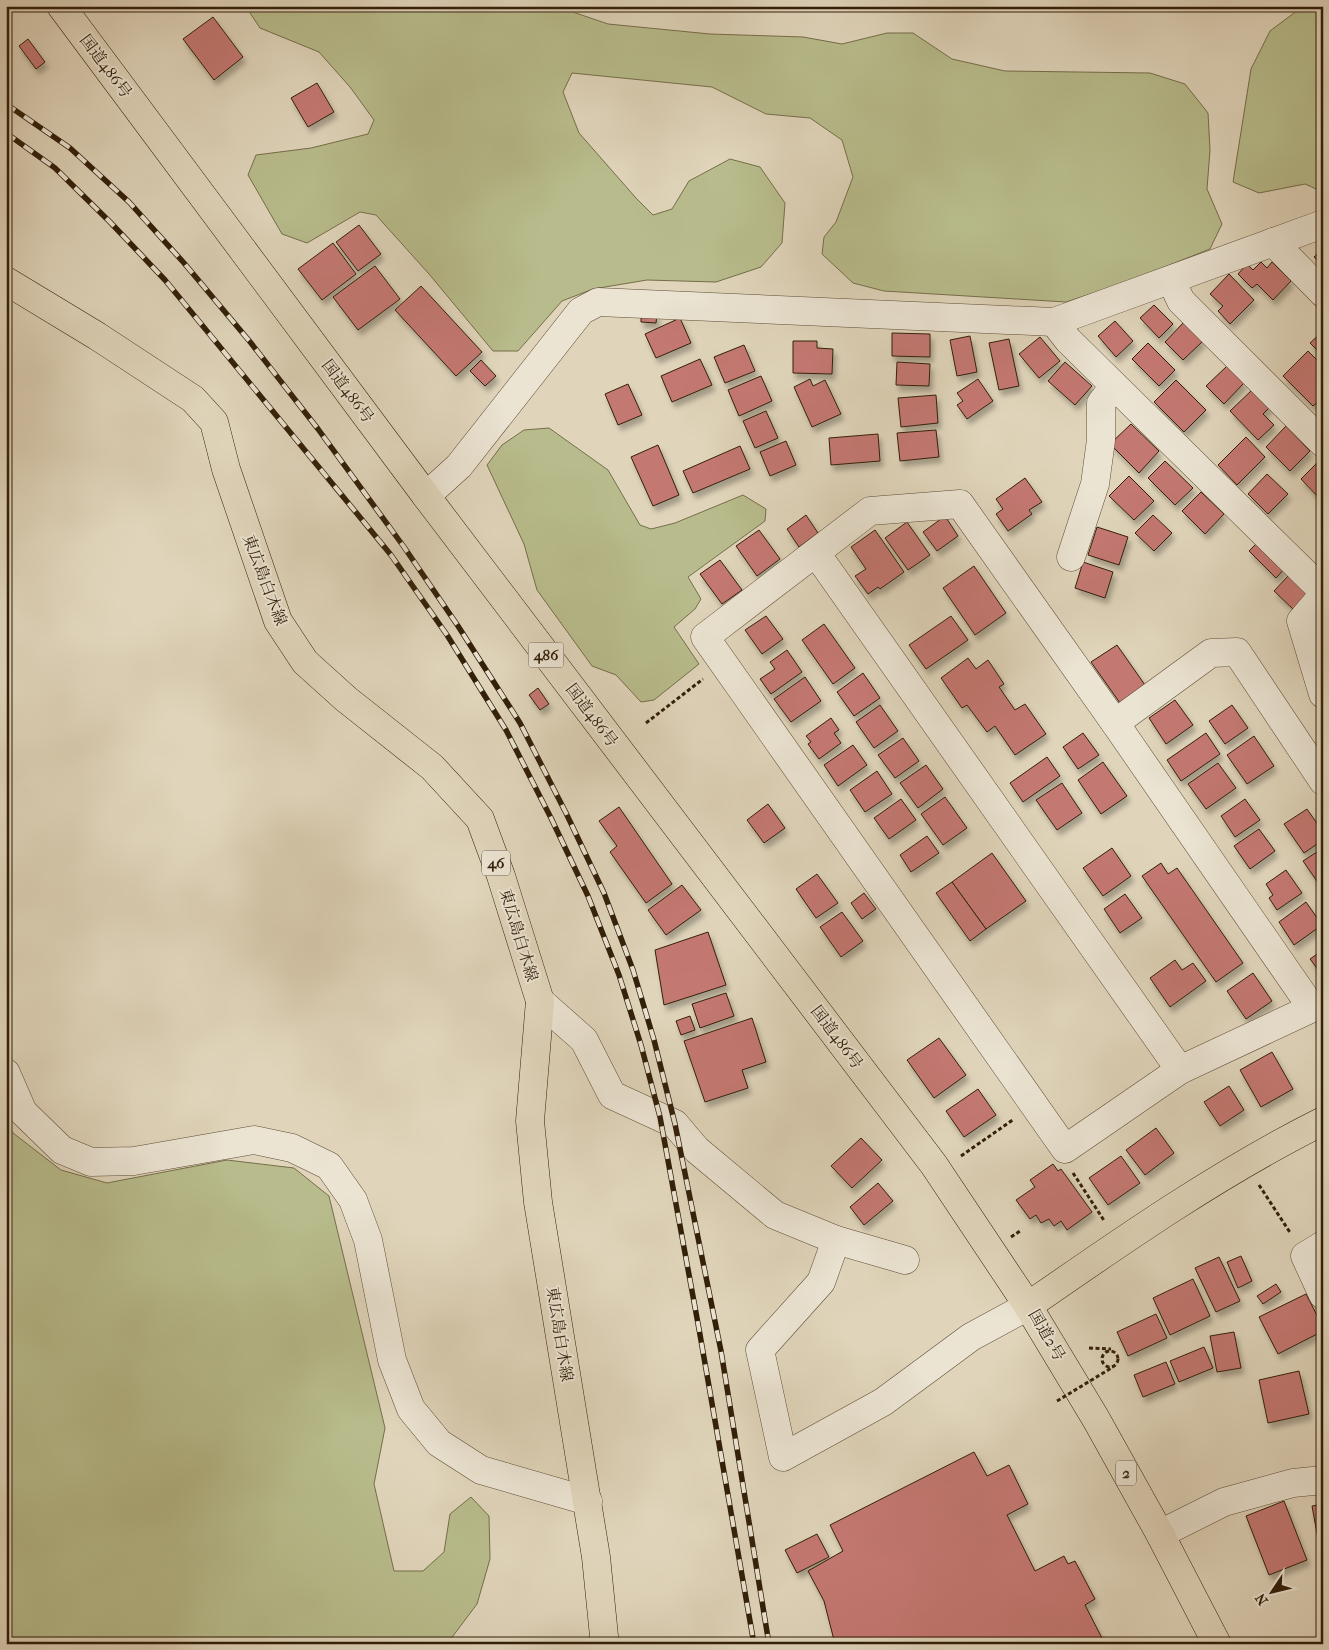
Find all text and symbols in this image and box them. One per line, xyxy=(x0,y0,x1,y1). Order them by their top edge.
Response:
street label: 国道486号 xyxy=(76,31,136,101)
street label: 国道486号 xyxy=(318,356,378,426)
street label: 東広島白木線 xyxy=(239,532,291,628)
road number: 486 xyxy=(528,642,564,668)
street label: 国道486号 xyxy=(562,680,622,750)
road number: 46 xyxy=(482,850,510,876)
street label: 東広島白木線 xyxy=(496,886,542,984)
street label: 国道486号 xyxy=(807,1002,867,1072)
street label: 東広島白木線 xyxy=(543,1285,577,1383)
street label: 国道2号 xyxy=(1025,1306,1069,1364)
road number: 2 xyxy=(1116,1460,1136,1486)
north arrow xyxy=(1246,1568,1296,1618)
text: N xyxy=(1252,1590,1272,1608)

